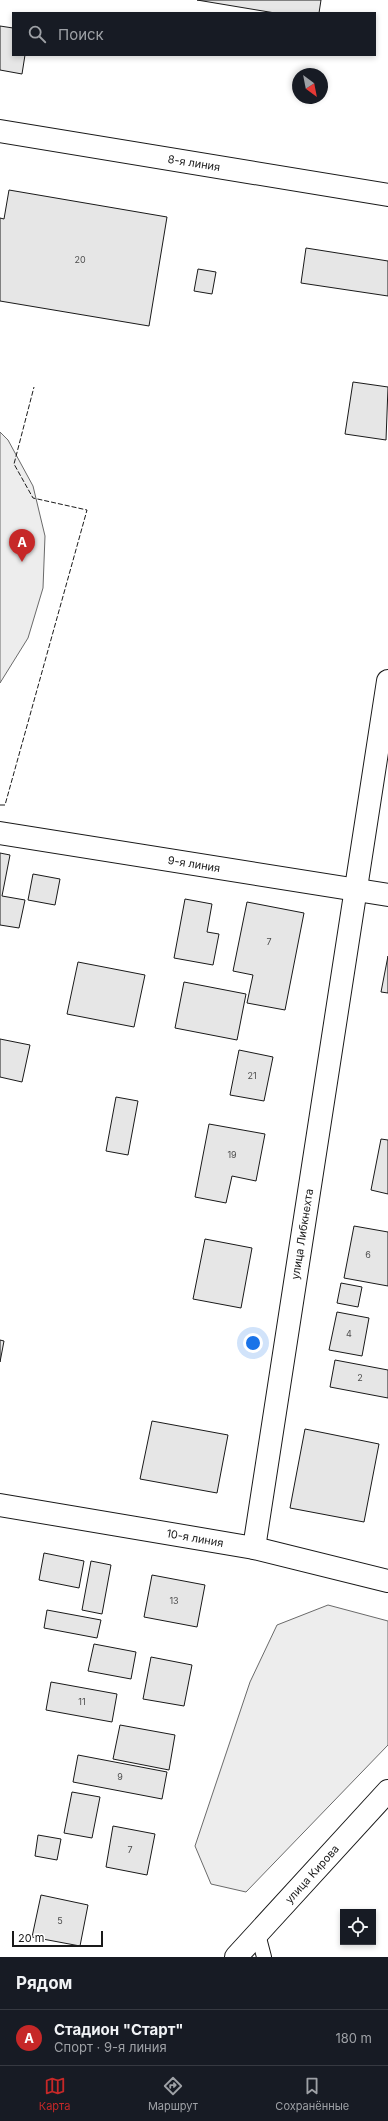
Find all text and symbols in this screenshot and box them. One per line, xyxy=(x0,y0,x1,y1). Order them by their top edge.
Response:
search box xyxy=(12,12,376,56)
icon: search xyxy=(26,23,48,45)
text: Поиск xyxy=(58,25,104,44)
north arrow xyxy=(292,68,328,104)
street label: 8-я линия xyxy=(167,152,221,174)
house number: 20 xyxy=(74,254,86,265)
pin: A xyxy=(9,529,35,562)
street label: 9-я линия xyxy=(167,853,221,875)
house number: 7 xyxy=(266,936,272,947)
house number: 21 xyxy=(247,1070,257,1081)
house number: 19 xyxy=(227,1149,237,1160)
street label: улица Либкнехта xyxy=(288,1188,316,1280)
house number: 6 xyxy=(365,1249,371,1260)
house number: 4 xyxy=(346,1328,352,1339)
your location xyxy=(243,1333,263,1353)
house number: 2 xyxy=(357,1372,363,1383)
street label: 10-я линия xyxy=(165,1526,225,1550)
house number: 13 xyxy=(169,1595,179,1606)
house number: 11 xyxy=(78,1696,86,1707)
house number: 9 xyxy=(117,1771,123,1782)
street label: улица Кирова xyxy=(282,1842,342,1906)
house number: 7 xyxy=(127,1844,133,1855)
map controls xyxy=(340,1909,376,1945)
button: locate xyxy=(340,1909,376,1945)
house number: 5 xyxy=(57,1915,63,1926)
scale bar xyxy=(12,1929,103,1948)
text: 20 m xyxy=(18,1931,44,1945)
text: Рядом xyxy=(16,1973,72,1993)
text: Стадион "Старт" xyxy=(54,2020,184,2039)
text: A xyxy=(24,2030,34,2046)
text: 180 m xyxy=(335,2030,372,2046)
text: Спорт · 9-я линия xyxy=(54,2039,167,2055)
tab: Карта xyxy=(39,2075,70,2113)
tab: Маршрут xyxy=(148,2075,198,2113)
tab: Сохранённые xyxy=(275,2075,349,2113)

